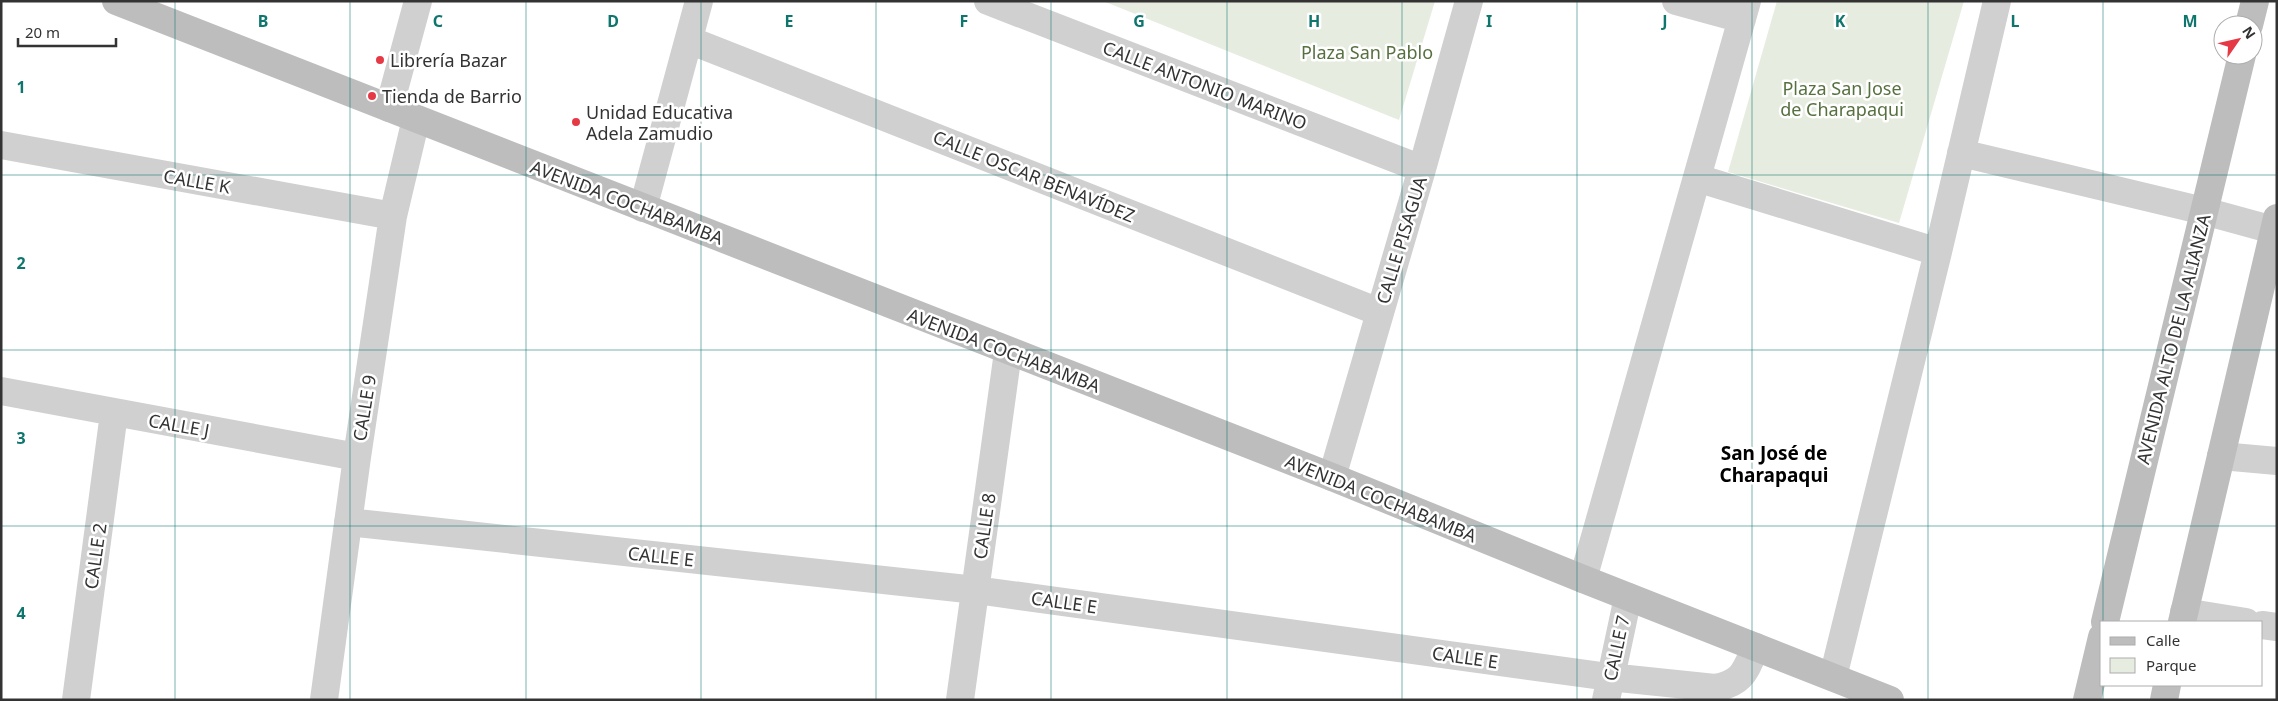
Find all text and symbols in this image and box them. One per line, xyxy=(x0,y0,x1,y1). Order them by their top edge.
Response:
text: B xyxy=(258,10,268,32)
text: C xyxy=(433,10,443,32)
text: D xyxy=(607,10,619,32)
text: E xyxy=(785,10,794,32)
text: F xyxy=(960,10,968,32)
text: G xyxy=(1133,10,1145,32)
text: H xyxy=(1308,10,1320,32)
text: I xyxy=(1486,10,1492,32)
text: J xyxy=(1660,10,1668,32)
text: K xyxy=(1835,10,1846,32)
text: L xyxy=(2011,10,2020,32)
text: M xyxy=(2182,10,2198,32)
scale bar xyxy=(18,15,115,47)
north arrow xyxy=(2213,15,2263,65)
text: 20 m xyxy=(25,22,60,42)
text: N xyxy=(2238,22,2260,42)
street label: CALLE ANTONIO MARINO xyxy=(1100,35,1310,135)
park label: Plaza San Pablo xyxy=(1301,40,1433,64)
place label: Librería Bazar xyxy=(390,48,508,72)
marker: Librería Bazar xyxy=(374,54,386,66)
text: 1 xyxy=(16,76,26,98)
park label: Plaza San Jose de Charapaqui xyxy=(1780,76,1904,121)
place label: Tienda de Barrio xyxy=(382,84,522,108)
marker: Tienda de Barrio xyxy=(366,90,378,102)
place label: Unidad Educativa Adela Zamudio xyxy=(586,100,733,145)
marker: Unidad Educativa Adela Zamudio xyxy=(570,116,582,128)
street label: CALLE OSCAR BENAVÍDEZ xyxy=(930,124,1138,228)
street label: AVENIDA COCHABAMBA xyxy=(527,154,727,250)
street label: CALLE K xyxy=(162,163,233,199)
street label: CALLE PISAGUA xyxy=(1370,173,1432,307)
street label: AVENIDA ALTO DE LA ALIANZA xyxy=(2130,211,2216,466)
text: 2 xyxy=(16,252,26,274)
street label: AVENIDA COCHABAMBA xyxy=(904,302,1104,398)
street label: CALLE 9 xyxy=(347,373,381,443)
street label: CALLE J xyxy=(147,408,211,442)
text: 3 xyxy=(16,427,26,449)
district label: San José de Charapaqui xyxy=(1720,440,1828,488)
street label: AVENIDA COCHABAMBA xyxy=(1282,449,1481,548)
street label: CALLE 8 xyxy=(967,491,1001,561)
street label: CALLE 2 xyxy=(78,521,112,591)
street label: CALLE E xyxy=(627,541,695,571)
street label: CALLE E xyxy=(1029,585,1099,619)
text: 4 xyxy=(16,602,26,624)
street label: CALLE 7 xyxy=(1597,613,1635,683)
legend xyxy=(2100,621,2263,686)
text: Calle xyxy=(2146,630,2180,650)
street label: CALLE E xyxy=(1430,640,1500,674)
text: Parque xyxy=(2146,655,2196,675)

